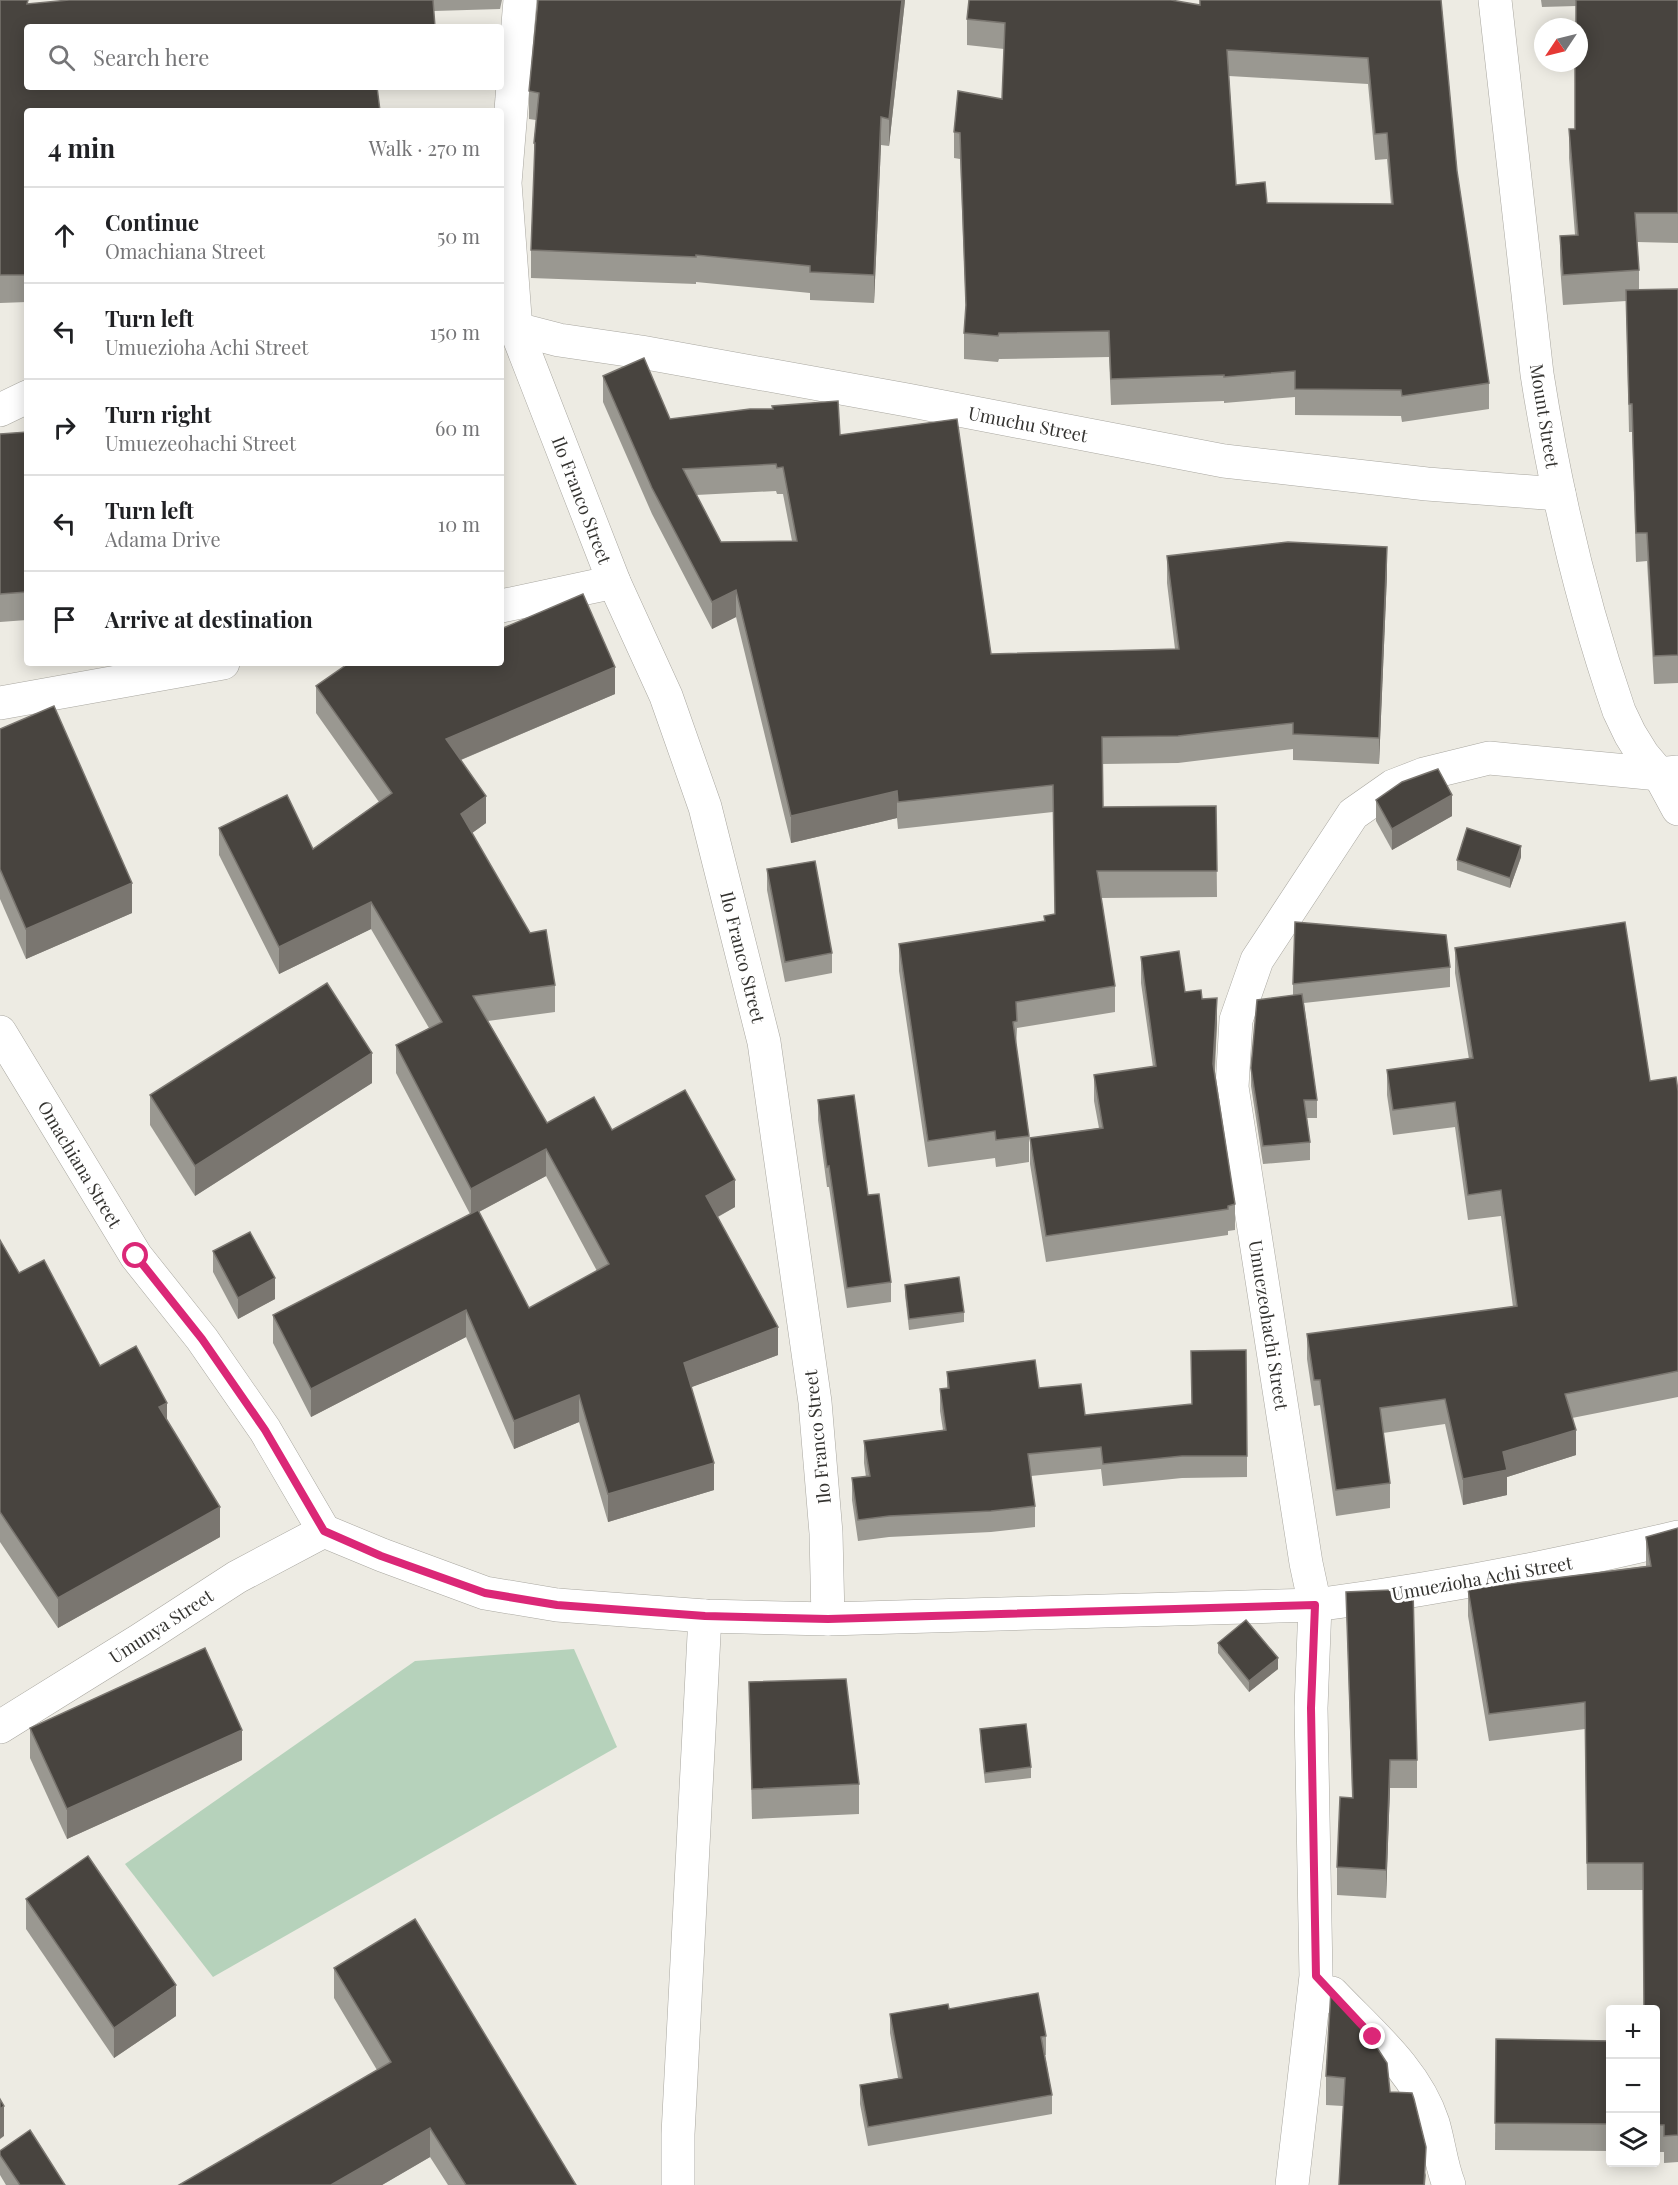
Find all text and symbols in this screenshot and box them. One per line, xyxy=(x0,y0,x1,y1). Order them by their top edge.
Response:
north arrow xyxy=(1534,18,1588,72)
search box xyxy=(24,24,504,90)
icon: search xyxy=(45,41,78,74)
text: Search here xyxy=(93,42,209,72)
text: 4 min xyxy=(48,130,115,165)
text: Walk · 270 m xyxy=(369,134,480,161)
text: Continue xyxy=(105,207,199,237)
icon: ahead xyxy=(48,219,81,252)
text: 50 m xyxy=(437,222,480,249)
text: Omachiana Street xyxy=(105,237,265,264)
text: Turn left xyxy=(105,303,194,333)
icon: left xyxy=(48,315,81,348)
text: 150 m xyxy=(430,318,480,345)
text: Umuezioha Achi Street xyxy=(105,333,308,360)
street label: Mount Street xyxy=(1525,362,1565,470)
text: Turn right xyxy=(105,399,211,429)
street label: Umuchu Street xyxy=(966,401,1090,447)
icon: right xyxy=(48,411,81,444)
text: 60 m xyxy=(435,414,480,441)
text: Umuezeohachi Street xyxy=(105,429,296,456)
street label: Ilo Franco Street xyxy=(547,433,618,568)
text: Turn left xyxy=(105,495,194,525)
icon: left xyxy=(48,507,81,540)
text: 10 m xyxy=(438,510,480,537)
text: Adama Drive xyxy=(105,525,221,552)
icon: arrive xyxy=(48,603,81,636)
text: Arrive at destination xyxy=(105,604,313,634)
street label: Ilo Franco Street xyxy=(715,889,771,1026)
street label: Omachiana Street xyxy=(33,1096,128,1232)
street label: Umuezeohachi Street xyxy=(1244,1238,1294,1412)
route start xyxy=(122,1242,148,1268)
street label: Ilo Franco Street xyxy=(798,1368,836,1505)
street label: Umuezioha Achi Street xyxy=(1390,1550,1575,1606)
street label: Umunya Street xyxy=(104,1583,218,1669)
map controls xyxy=(1606,2005,1660,2167)
button: + xyxy=(1606,2005,1660,2059)
route end xyxy=(1359,2023,1385,2049)
button: − xyxy=(1606,2059,1660,2113)
button: layers xyxy=(1606,2113,1660,2167)

